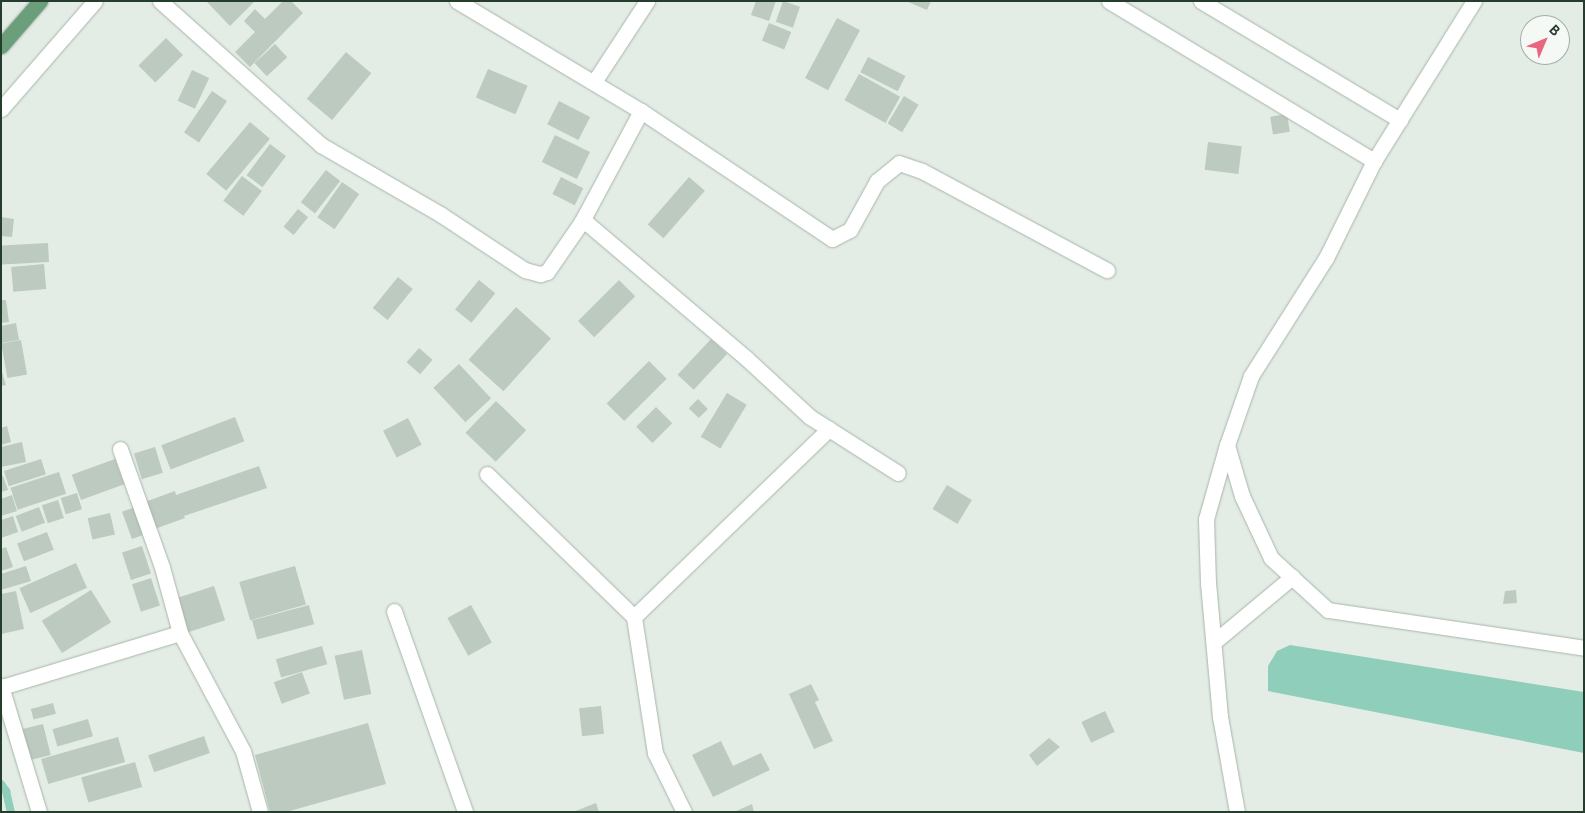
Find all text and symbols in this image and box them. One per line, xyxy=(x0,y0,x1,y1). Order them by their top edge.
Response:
north arrow xyxy=(1520,15,1570,65)
text: B xyxy=(1545,21,1564,40)

